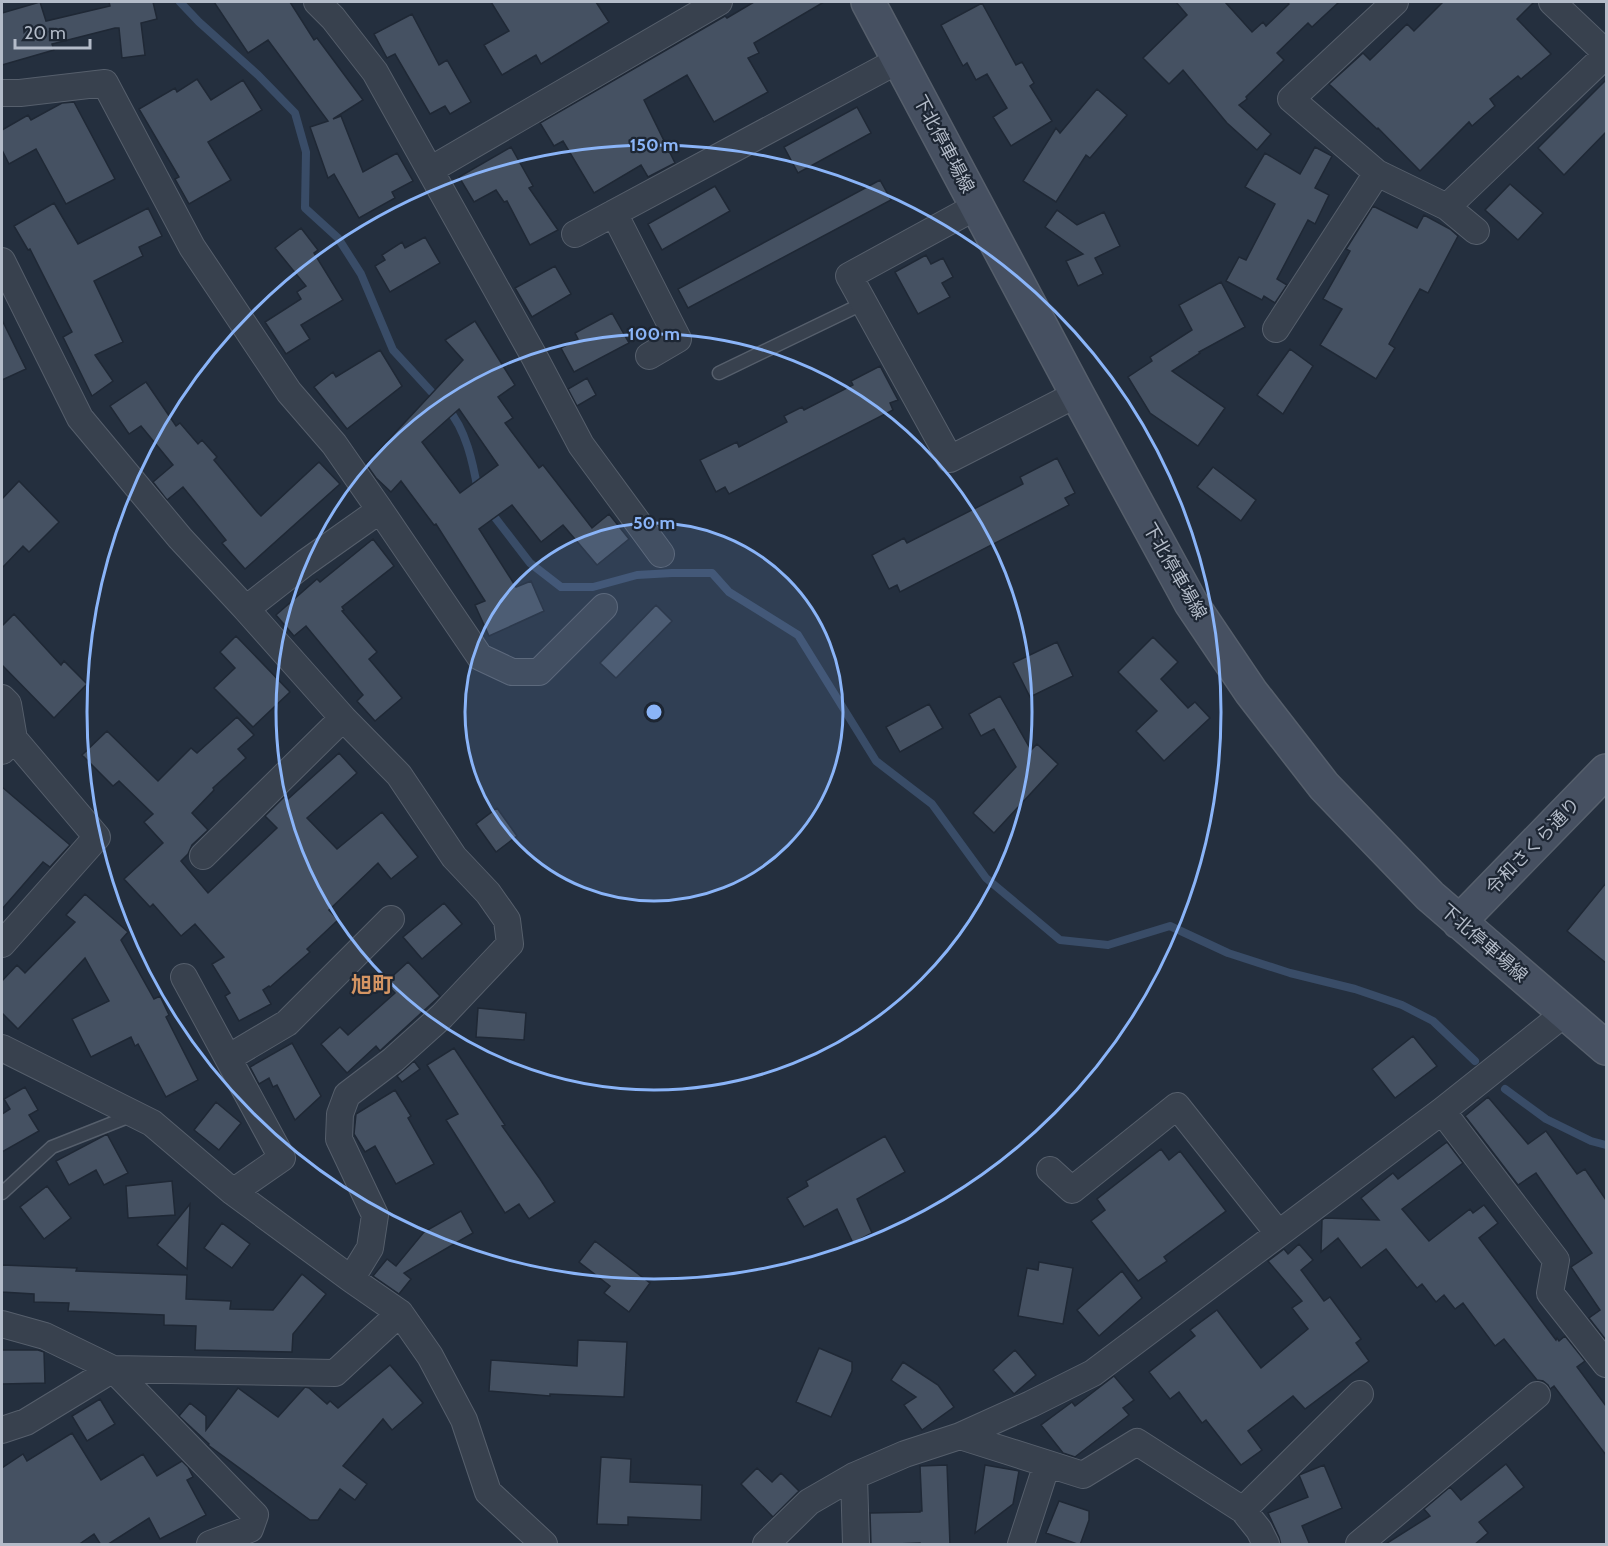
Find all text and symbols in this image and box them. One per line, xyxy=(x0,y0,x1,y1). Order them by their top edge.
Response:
scale bar xyxy=(15,12,90,50)
text: 20 m xyxy=(24,22,66,44)
street label: 下北停車場線 xyxy=(909,91,979,197)
text: 150 m xyxy=(630,134,678,156)
text: 100 m xyxy=(628,323,680,345)
text: 50 m xyxy=(633,512,675,534)
street label: 下北停車場線 xyxy=(1138,519,1212,623)
centre of rings xyxy=(644,702,664,722)
street label: 令和さくら通り xyxy=(1481,793,1585,899)
street label: 下北停車場線 xyxy=(1436,899,1532,987)
district label: 旭町 xyxy=(351,972,393,997)

